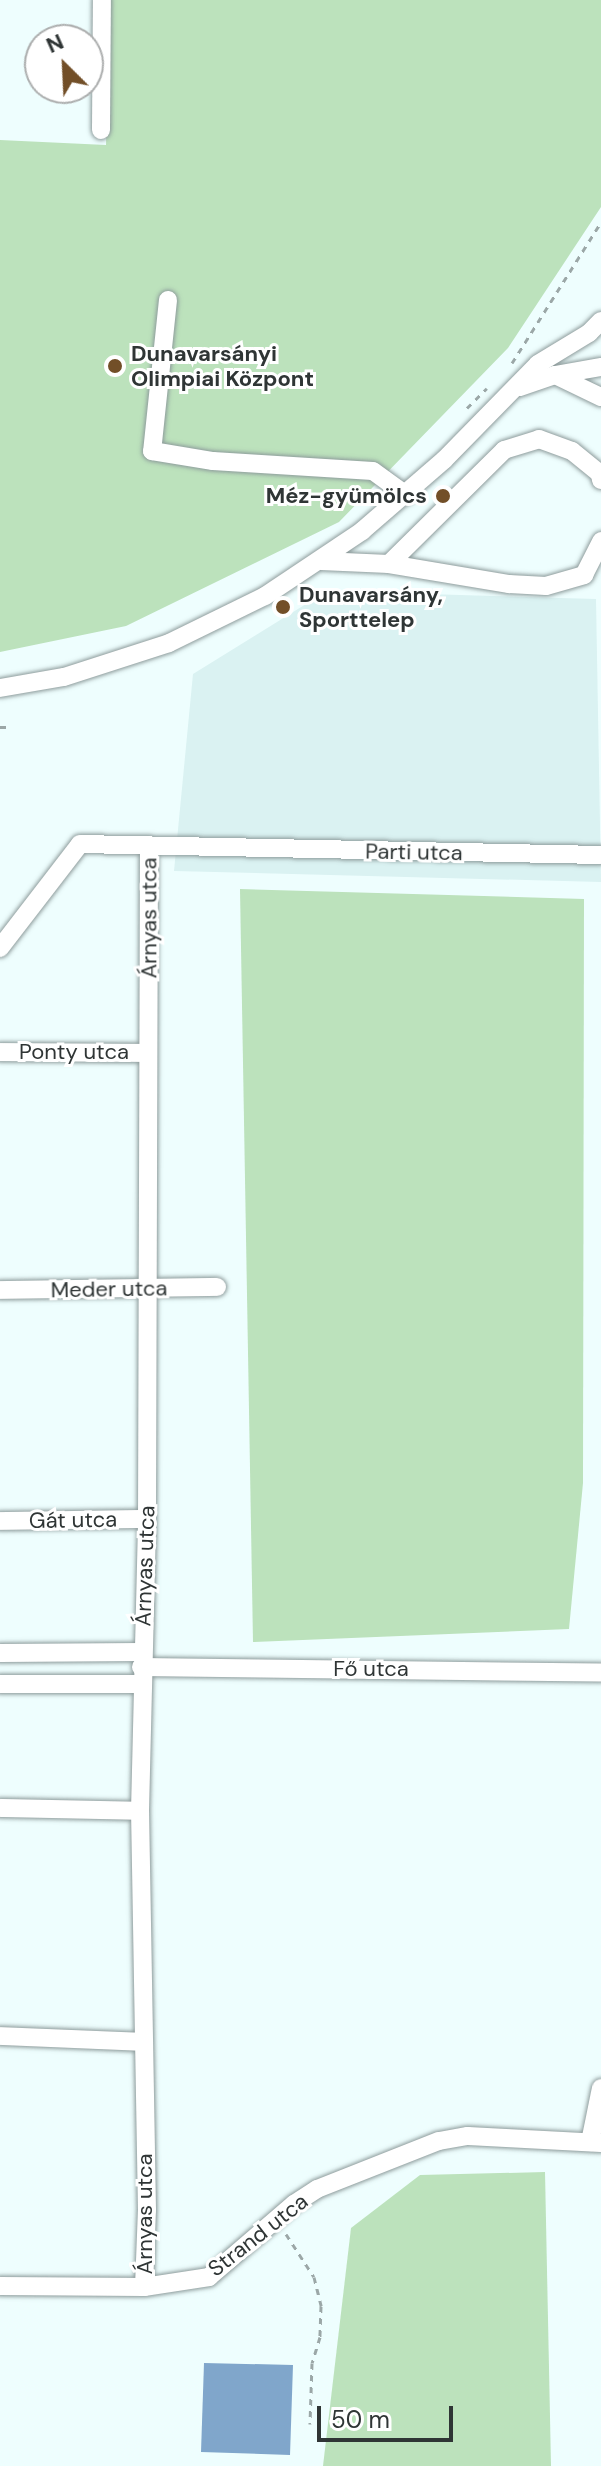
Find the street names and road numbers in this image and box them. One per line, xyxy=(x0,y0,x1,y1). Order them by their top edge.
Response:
street label: Parti utca xyxy=(365,838,463,866)
street label: Árnyas utca xyxy=(136,858,162,978)
street label: Ponty utca xyxy=(19,1039,129,1065)
street label: Meder utca xyxy=(50,1275,168,1303)
street label: Árnyas utca xyxy=(130,1505,160,1627)
street label: Gát utca xyxy=(29,1506,117,1534)
street label: Fő utca xyxy=(333,1656,409,1682)
street label: Árnyas utca xyxy=(132,2154,158,2274)
street label: Strand utca xyxy=(203,2188,313,2282)

